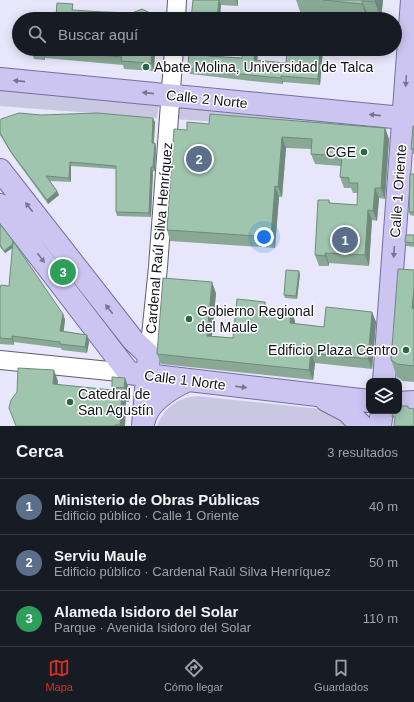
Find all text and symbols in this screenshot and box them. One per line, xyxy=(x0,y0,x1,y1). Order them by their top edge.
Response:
search box xyxy=(12,12,402,56)
icon: search xyxy=(26,23,48,45)
text: Buscar aquí xyxy=(58,26,138,43)
place label: Abate Molina, Universidad de Talca xyxy=(154,59,373,75)
marker: Abate Molina, Universidad de Talca xyxy=(141,62,151,72)
one-way arrow xyxy=(403,75,410,87)
one-way arrow xyxy=(13,77,25,84)
street label: Calle 2 Norte xyxy=(166,87,249,111)
one-way arrow xyxy=(142,90,154,97)
one-way arrow xyxy=(369,112,381,119)
street label: Cardenal Raúl Silva Henríquez xyxy=(143,142,175,334)
pin: 2 xyxy=(186,144,212,174)
place label: CGE xyxy=(326,144,356,160)
street label: Calle 1 Oriente xyxy=(387,144,409,238)
marker: CGE xyxy=(359,147,369,157)
one-way arrow xyxy=(25,201,33,212)
pin: 1 xyxy=(332,225,358,255)
your location xyxy=(254,227,274,247)
one-way arrow xyxy=(390,246,397,258)
one-way arrow xyxy=(37,252,45,263)
pin: 3 xyxy=(50,257,76,287)
one-way arrow xyxy=(105,303,113,314)
place label: Gobierno Regional del Maule xyxy=(197,303,314,335)
marker: Gobierno Regional del Maule xyxy=(184,314,194,324)
place label: Edificio Plaza Centro xyxy=(268,342,398,358)
marker: Edificio Plaza Centro xyxy=(401,345,411,355)
street label: Calle 1 Norte xyxy=(143,367,227,393)
map controls xyxy=(366,378,402,414)
button: layers xyxy=(366,378,402,414)
one-way arrow xyxy=(235,383,247,390)
place label: Catedral de San Agustín xyxy=(78,386,154,418)
marker: Catedral de San Agustín xyxy=(65,397,75,407)
text: Cerca xyxy=(16,442,63,461)
text: 3 resultados xyxy=(327,445,398,460)
text: Ministerio de Obras Públicas xyxy=(54,491,260,508)
text: 1 xyxy=(25,499,33,514)
text: 40 m xyxy=(369,499,398,514)
text: Edificio público · Calle 1 Oriente xyxy=(54,508,239,523)
text: Serviu Maule xyxy=(54,547,147,564)
text: 2 xyxy=(25,555,33,570)
text: 50 m xyxy=(369,555,398,570)
text: Edificio público · Cardenal Raúl Silva Henríquez xyxy=(54,564,331,579)
text: Alameda Isidoro del Solar xyxy=(54,603,238,620)
text: 3 xyxy=(25,611,33,626)
text: 110 m xyxy=(363,611,398,626)
text: Parque · Avenida Isidoro del Solar xyxy=(54,620,251,635)
tab: Mapa xyxy=(45,657,73,693)
tab: Cómo llegar xyxy=(164,657,223,693)
tab: Guardados xyxy=(314,657,369,693)

